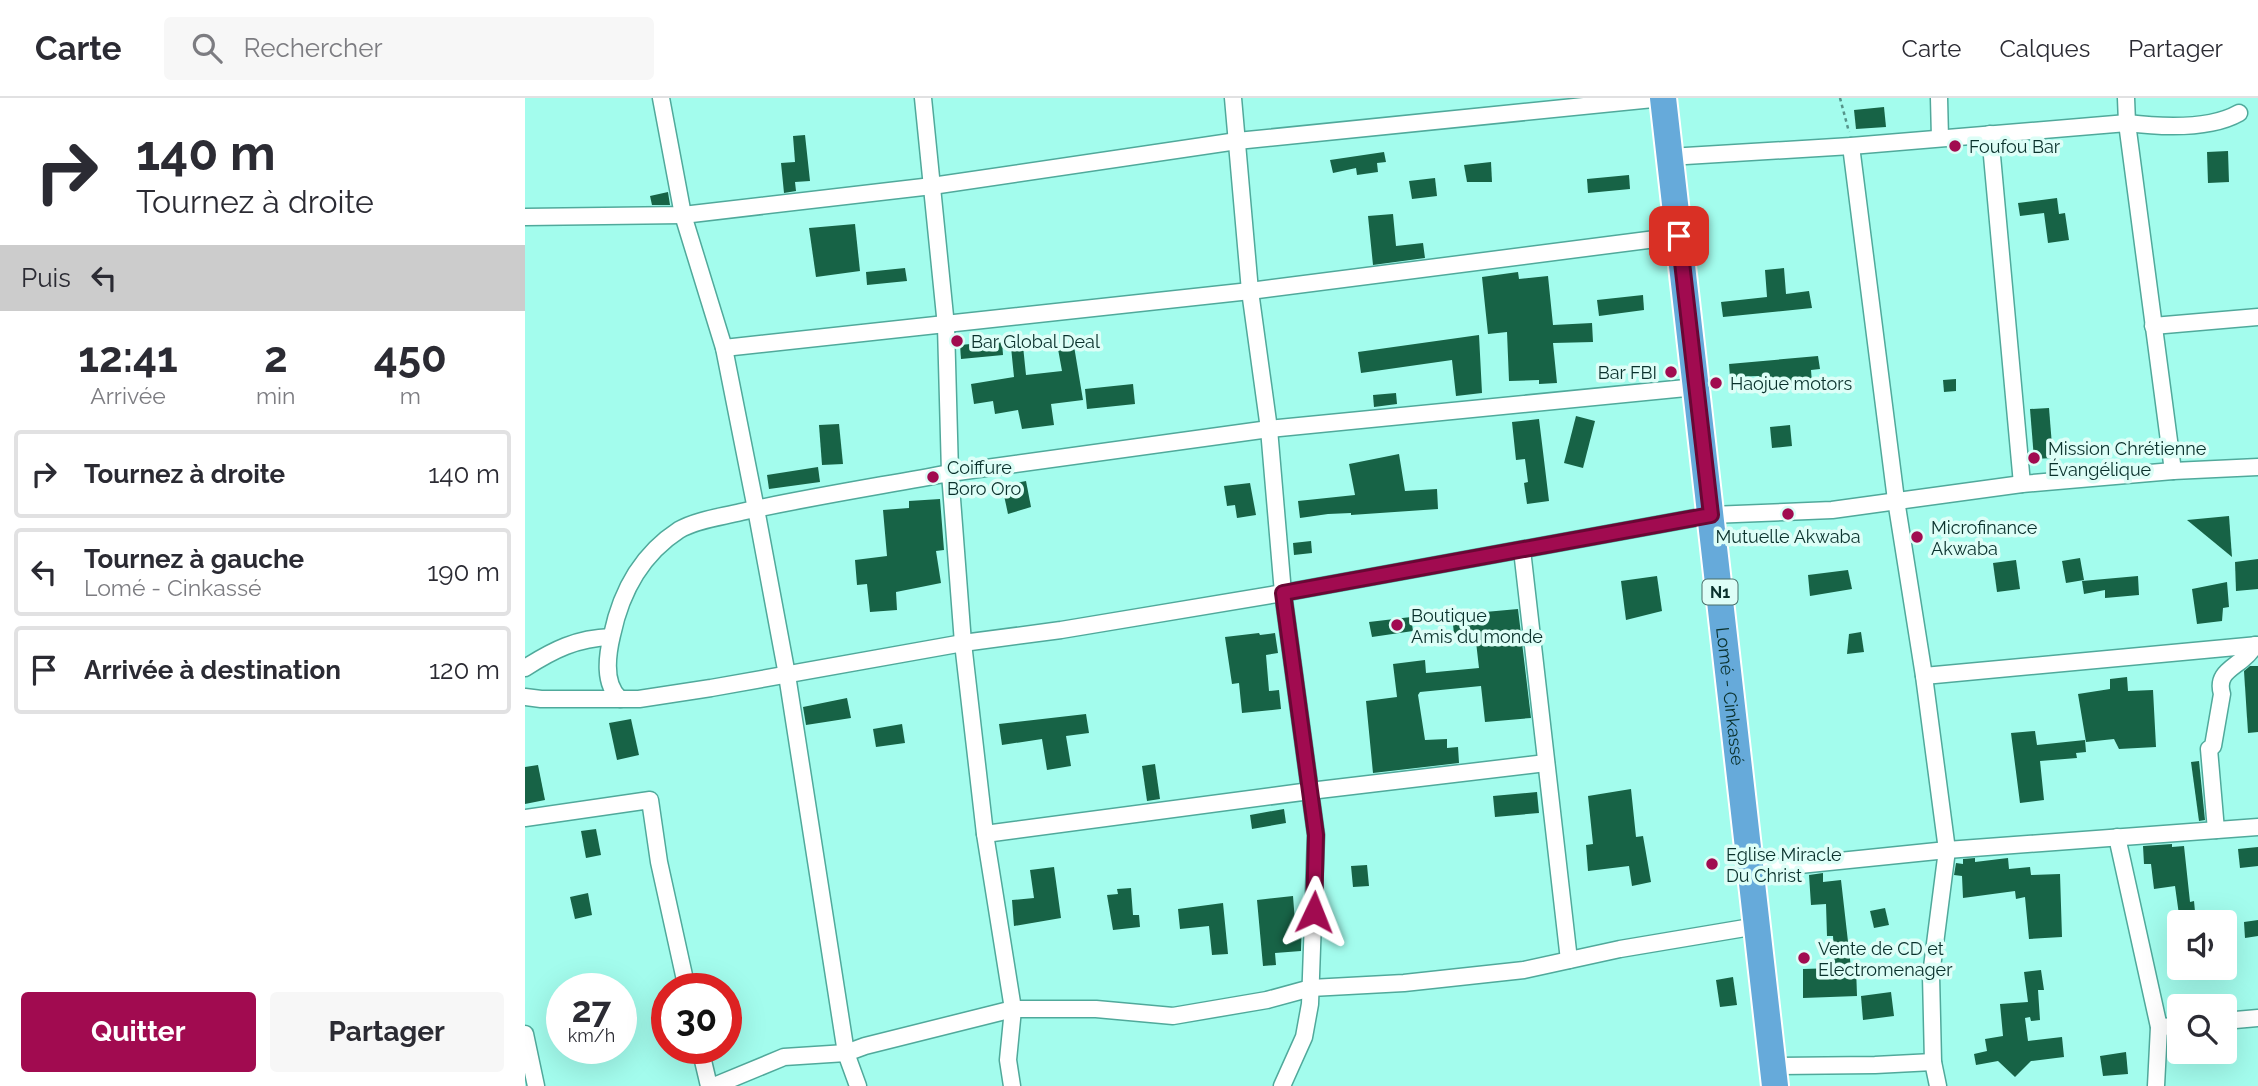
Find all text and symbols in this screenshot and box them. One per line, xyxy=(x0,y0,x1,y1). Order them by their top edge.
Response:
search box xyxy=(164,17,654,80)
text: Carte xyxy=(35,29,122,68)
icon: search xyxy=(188,29,226,67)
text: Rechercher xyxy=(244,33,383,63)
text: Carte xyxy=(1902,34,1961,63)
text: Calques xyxy=(1999,34,2090,63)
text: Partager xyxy=(2128,34,2223,63)
text: 140 m xyxy=(136,124,276,181)
icon: right xyxy=(21,126,112,217)
place label: Foufou Bar xyxy=(1969,136,2061,157)
marker: Foufou Bar xyxy=(1947,138,1963,154)
text: Tournez à droite xyxy=(136,183,374,220)
pin xyxy=(1649,206,1709,266)
icon: arrive xyxy=(1660,217,1698,255)
icon: left xyxy=(85,259,123,297)
text: Puis xyxy=(21,263,71,293)
place label: Bar Global Deal xyxy=(971,331,1100,352)
text: 12:41 xyxy=(78,333,178,382)
text: 2 xyxy=(264,333,288,382)
text: 450 xyxy=(374,333,447,382)
marker: Bar Global Deal xyxy=(949,333,965,349)
place label: Bar FBI xyxy=(1598,362,1657,383)
marker: Bar FBI xyxy=(1663,364,1679,380)
place label: Haojue motors xyxy=(1730,373,1853,394)
marker: Haojue motors xyxy=(1708,375,1724,391)
text: Arrivée xyxy=(90,382,166,409)
text: min xyxy=(256,382,296,409)
text: m xyxy=(400,382,421,409)
place label: Mission Chrétienne Évangélique xyxy=(2048,438,2207,480)
marker: Mission Chrétienne Évangélique xyxy=(2026,450,2042,466)
icon: right xyxy=(25,455,63,493)
place label: Coiffure Boro Oro xyxy=(947,457,1022,499)
text: Tournez à droite xyxy=(84,459,285,489)
text: 140 m xyxy=(428,459,500,489)
marker: Coiffure Boro Oro xyxy=(925,469,941,485)
marker: Mutuelle Akwaba xyxy=(1780,506,1796,522)
place label: Microfinance Akwaba xyxy=(1931,517,2038,559)
place label: Mutuelle Akwaba xyxy=(1716,526,1861,547)
marker: Microfinance Akwaba xyxy=(1909,529,1925,545)
text: Tournez à gauche xyxy=(84,544,304,574)
icon: left xyxy=(25,553,63,591)
text: 190 m xyxy=(427,557,500,587)
text: Lomé - Cinkassé xyxy=(84,574,262,601)
road number: N1 xyxy=(1703,579,1737,604)
place label: Boutique Amis du monde xyxy=(1411,605,1543,647)
marker: Boutique Amis du monde xyxy=(1389,617,1405,633)
street label: Lomé - Cinkassé xyxy=(1713,626,1749,767)
icon: arrive xyxy=(25,651,63,689)
text: Arrivée à destination xyxy=(84,655,341,685)
text: 120 m xyxy=(429,655,500,685)
place label: Eglise Miracle Du Christ xyxy=(1726,844,1842,886)
marker: Eglise Miracle Du Christ xyxy=(1704,856,1720,872)
position arrow xyxy=(1277,875,1351,949)
map controls xyxy=(2167,910,2237,1064)
button: sound xyxy=(2167,910,2237,980)
place label: Vente de CD et Electromenager xyxy=(1818,938,1953,980)
marker: Vente de CD et Electromenager xyxy=(1796,950,1812,966)
speed limit sign: 30 xyxy=(651,973,742,1064)
text: 27 xyxy=(572,989,611,1030)
button: Quitter xyxy=(21,992,256,1072)
button: Partager xyxy=(270,992,504,1072)
button: search xyxy=(2167,994,2237,1064)
text: km/h xyxy=(568,1025,615,1046)

